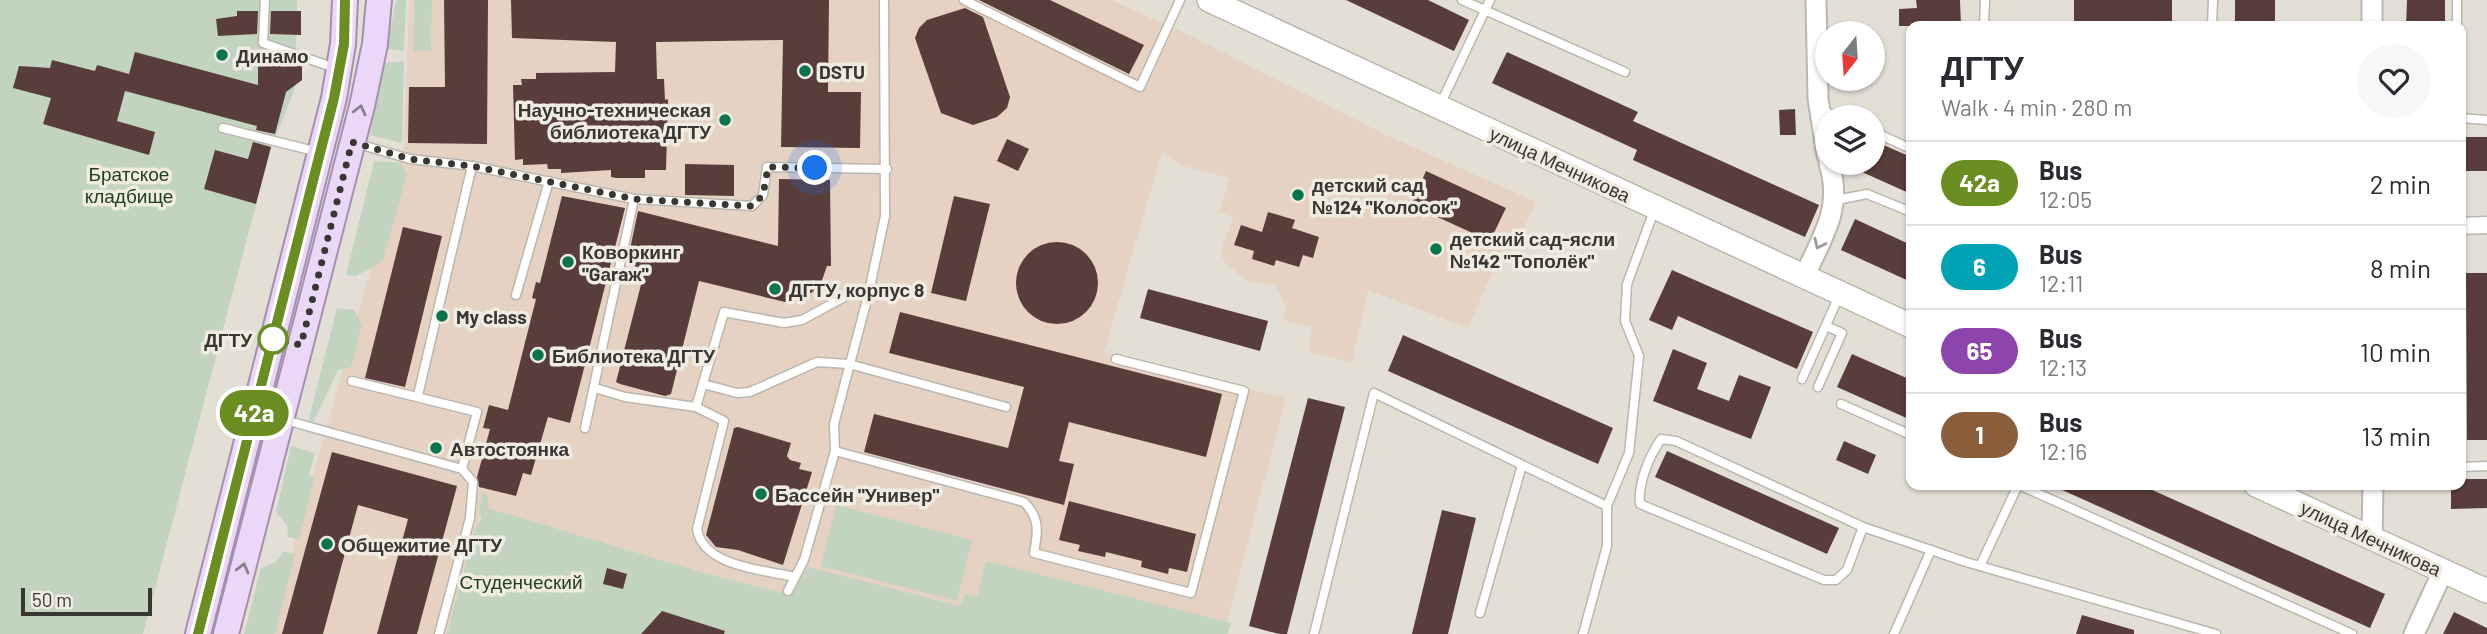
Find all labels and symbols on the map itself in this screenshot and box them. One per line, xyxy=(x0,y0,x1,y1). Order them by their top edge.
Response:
north arrow xyxy=(1815,21,1885,91)
place label: Динамо xyxy=(236,44,309,67)
marker: Динамо xyxy=(214,47,230,63)
place label: DSTU xyxy=(819,60,865,83)
marker: DSTU xyxy=(797,63,813,79)
place label: Научно-техническая библиотека ДГТУ xyxy=(518,98,711,143)
one-way arrow xyxy=(352,104,366,116)
marker: Научно-техническая библиотека ДГТУ xyxy=(717,112,733,128)
street label: улица Мечникова xyxy=(1486,121,1634,207)
your location xyxy=(797,150,832,185)
park label: Братское кладбище xyxy=(85,162,173,207)
place label: детский сад №124 "Колосок" xyxy=(1312,173,1457,218)
marker: детский сад №124 "Колосок" xyxy=(1290,187,1306,203)
place label: детский сад-ясли №142 "Тополёк" xyxy=(1450,227,1615,272)
one-way arrow xyxy=(1813,237,1827,249)
place label: Коворкинг "Gаraж" xyxy=(582,240,681,285)
marker: детский сад-ясли №142 "Тополёк" xyxy=(1428,241,1444,257)
marker: Коворкинг "Gаraж" xyxy=(560,254,576,270)
place label: ДГТУ, корпус 8 xyxy=(789,278,924,301)
marker: ДГТУ, корпус 8 xyxy=(767,281,783,297)
place label: My class xyxy=(456,305,527,328)
marker: My class xyxy=(434,308,450,324)
marker: ДГТУ xyxy=(258,324,288,354)
place label: ДГТУ xyxy=(204,328,252,351)
place label: Библиотека ДГТУ xyxy=(552,344,715,367)
marker: Библиотека ДГТУ xyxy=(530,347,546,363)
line badge: 42a xyxy=(214,390,294,436)
place label: Автостоянка xyxy=(450,437,570,460)
marker: Автостоянка xyxy=(428,440,444,456)
place label: Бассейн "Универ" xyxy=(775,483,940,506)
marker: Бассейн "Универ" xyxy=(753,486,769,502)
street label: улица Мечникова xyxy=(2297,495,2445,581)
place label: Общежитие ДГТУ xyxy=(341,533,502,556)
marker: Общежитие ДГТУ xyxy=(319,536,335,552)
one-way arrow xyxy=(235,562,249,574)
park label: Студенческий xyxy=(459,570,583,593)
scale bar xyxy=(21,585,152,617)

